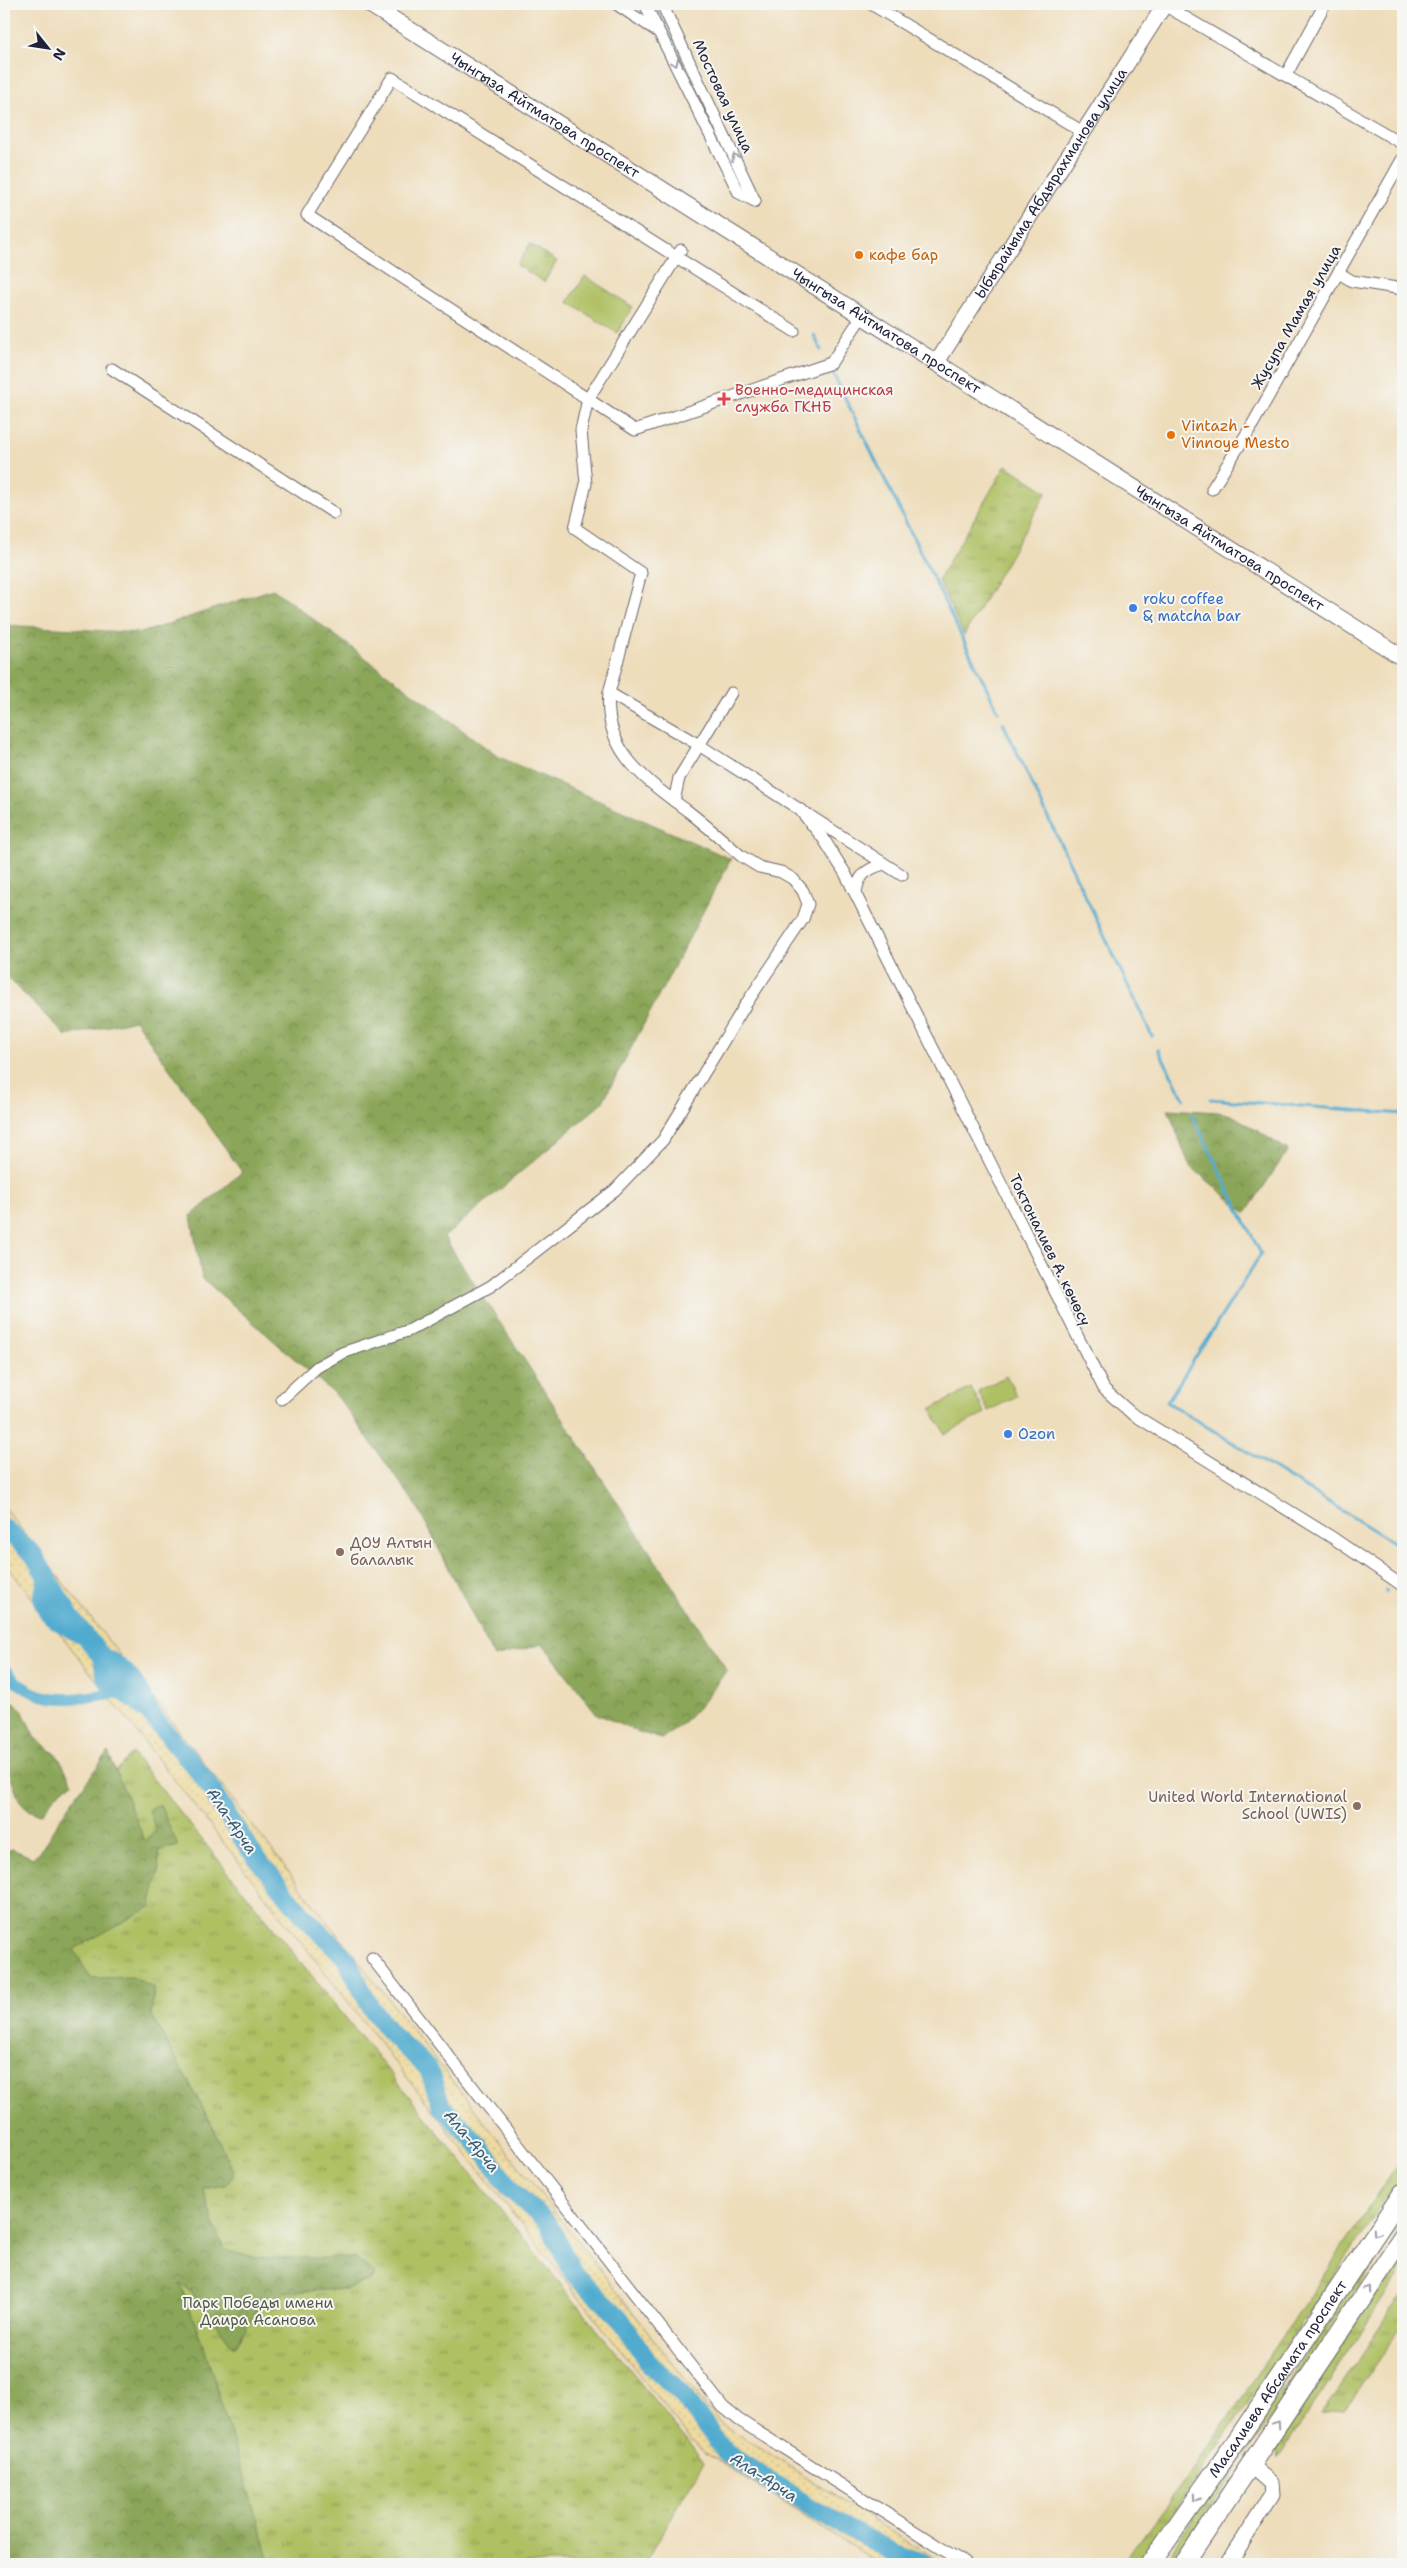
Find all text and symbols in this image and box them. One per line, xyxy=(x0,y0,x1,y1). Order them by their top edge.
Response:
north arrow xyxy=(22,22,72,72)
street label: Мостовая улица xyxy=(688,36,758,157)
text: N xyxy=(49,45,70,64)
street label: Чынгыза Айтматова проспект xyxy=(446,48,644,183)
one-way arrow xyxy=(668,58,679,67)
street label: Ыбырайыма Абдырахманова улица xyxy=(970,63,1132,302)
one-way arrow xyxy=(731,153,741,162)
street label: Жусупа Мамая улица xyxy=(1246,241,1346,393)
place label: кафе бар xyxy=(869,245,938,265)
marker: кафе бар xyxy=(853,249,865,261)
street label: Чынгыза Айтматова проспект xyxy=(788,264,985,399)
place label: Военно-медицинская служба ГКНБ xyxy=(735,380,893,417)
marker: Военно-медицинская служба ГКНБ xyxy=(717,392,731,406)
place label: Vintazh - Vinnoye Mesto xyxy=(1181,416,1289,453)
marker: Vintazh - Vinnoye Mesto xyxy=(1165,429,1177,441)
street label: Чынгыза Айтматова проспект xyxy=(1131,481,1328,616)
place label: roku coffee & matcha bar xyxy=(1143,589,1241,626)
marker: roku coffee & matcha bar xyxy=(1127,602,1139,614)
street label: Токтоналиев А. көчөсү xyxy=(1004,1171,1096,1329)
place label: Ozon xyxy=(1018,1424,1055,1444)
marker: Ozon xyxy=(1002,1428,1014,1440)
place label: ДОУ Алтын балалык xyxy=(350,1533,432,1570)
marker: ДОУ Алтын балалык xyxy=(334,1546,346,1558)
water label: Ала-Арча xyxy=(202,1784,262,1858)
place label: United World International School (UWIS) xyxy=(1148,1787,1347,1824)
marker: United World International School (UWIS) xyxy=(1351,1800,1363,1812)
water label: Ала-Арча xyxy=(440,2105,505,2177)
one-way arrow xyxy=(1373,2228,1382,2237)
street label: Масалиева Абсамата проспект xyxy=(1204,2276,1352,2482)
one-way arrow xyxy=(1362,2286,1371,2295)
park label: Парк Победы имени Даира Асанова xyxy=(183,2293,333,2330)
one-way arrow xyxy=(1271,2420,1280,2430)
water label: Ала-Арча xyxy=(726,2447,802,2507)
one-way arrow xyxy=(1193,2492,1202,2502)

